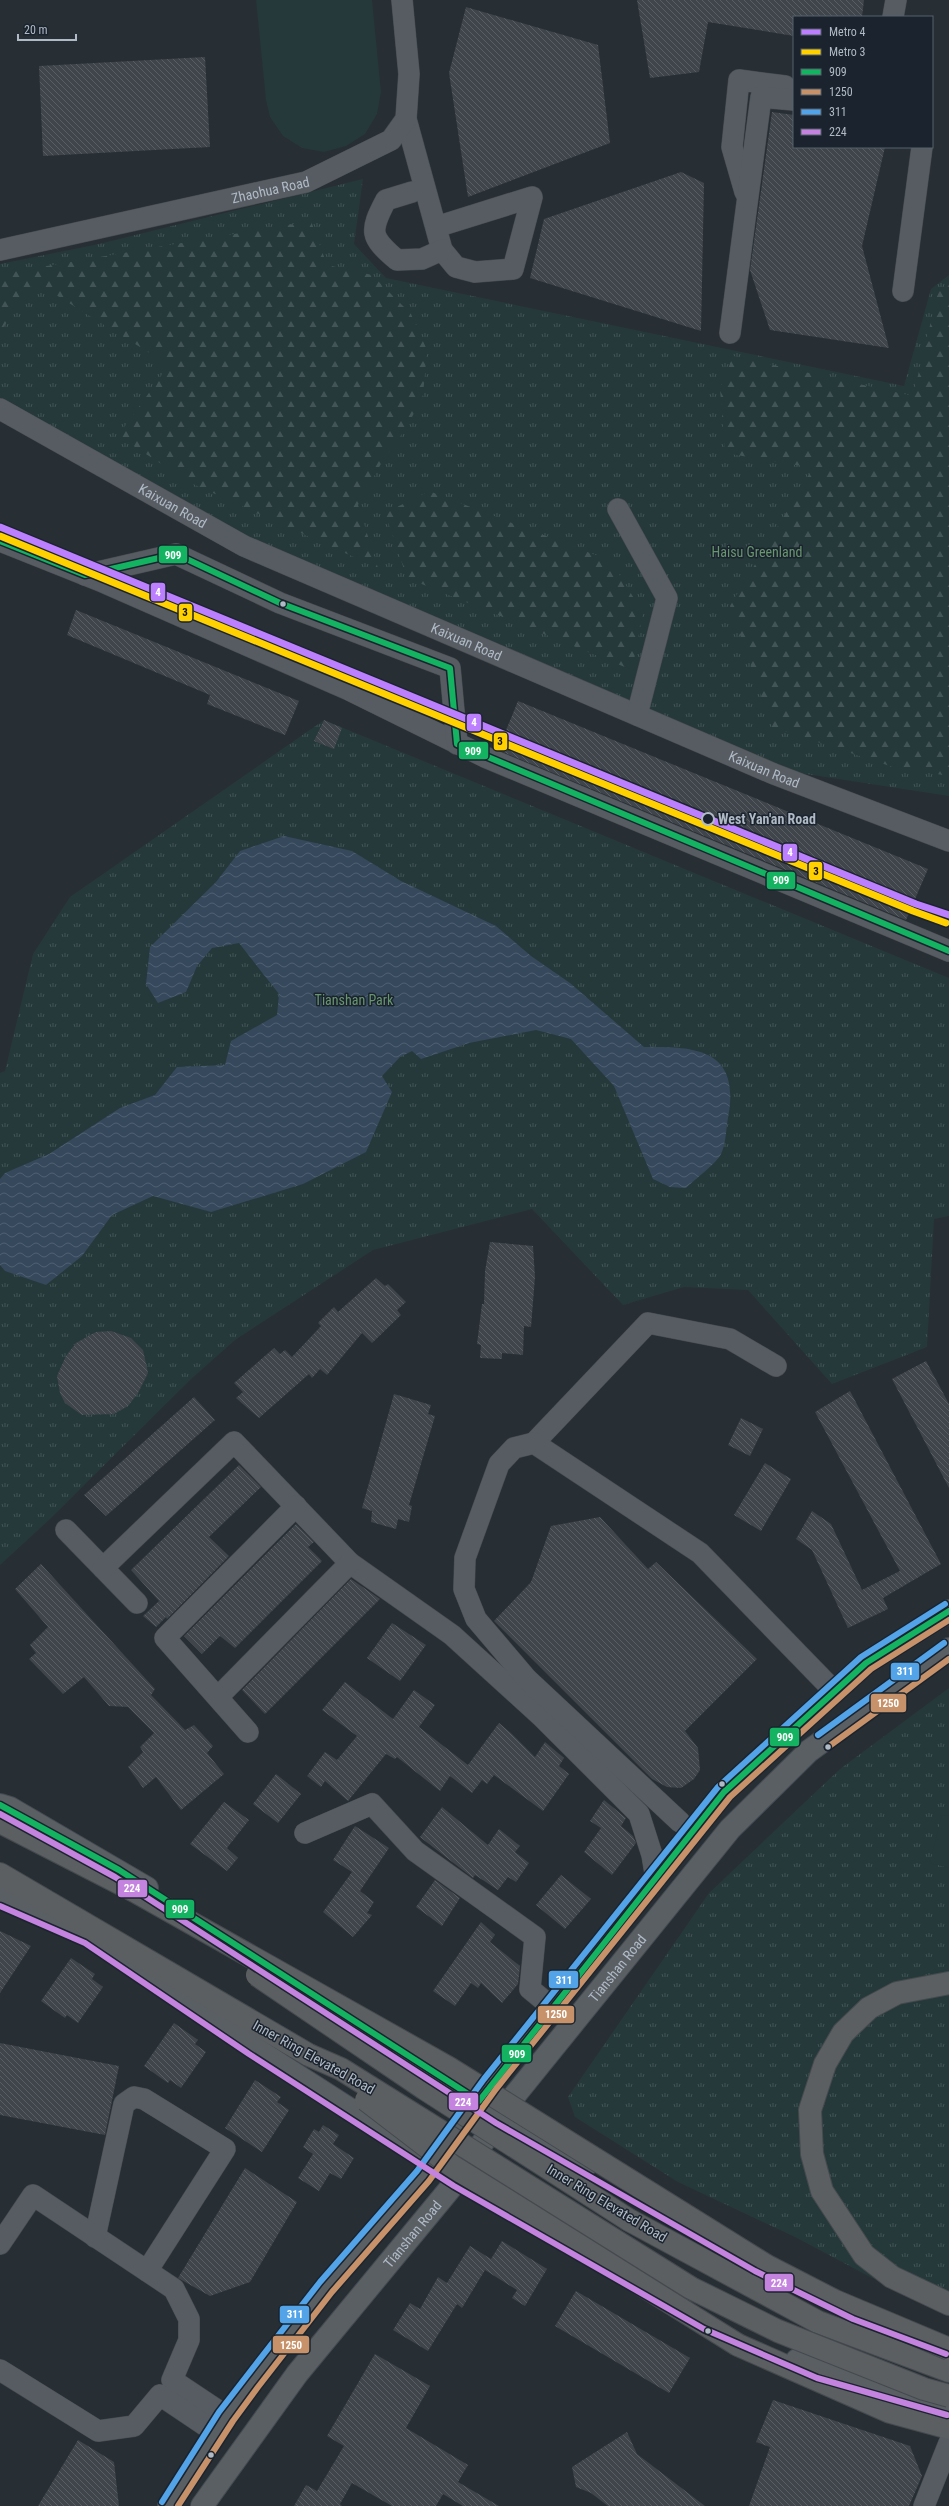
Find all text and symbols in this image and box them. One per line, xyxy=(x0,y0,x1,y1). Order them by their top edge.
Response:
scale bar xyxy=(18,16,76,42)
legend xyxy=(793,16,933,148)
text: 20 m xyxy=(24,23,48,37)
text: Metro 4 xyxy=(829,25,866,39)
text: Metro 3 xyxy=(829,45,866,59)
text: 909 xyxy=(829,65,847,79)
text: 1250 xyxy=(829,85,853,99)
text: 311 xyxy=(829,105,847,119)
text: 224 xyxy=(829,125,847,139)
street label: Zhaohua Road xyxy=(230,173,311,206)
street label: Kaixuan Road xyxy=(136,481,209,531)
park label: Haisu Greenland xyxy=(712,544,802,560)
line badge: 909 xyxy=(158,545,188,564)
text: 909 xyxy=(165,549,181,562)
line badge: 4 xyxy=(150,582,166,602)
text: 4 xyxy=(155,586,161,599)
unlabelled marker xyxy=(278,599,288,609)
line badge: 3 xyxy=(178,603,193,622)
text: 3 xyxy=(182,606,188,619)
street label: Kaixuan Road xyxy=(429,619,504,664)
line badge: 4 xyxy=(466,713,482,732)
text: 4 xyxy=(471,716,477,729)
line badge: 3 xyxy=(493,732,508,751)
text: 3 xyxy=(497,735,503,748)
line badge: 909 xyxy=(458,741,489,760)
text: 909 xyxy=(465,745,481,758)
street label: Kaixuan Road xyxy=(726,747,802,791)
place label: West Yan'an Road xyxy=(718,811,816,827)
marker: West Yan'an Road xyxy=(701,812,715,826)
line badge: 4 xyxy=(782,843,798,862)
text: 4 xyxy=(787,846,793,859)
line badge: 3 xyxy=(808,861,823,881)
text: 3 xyxy=(813,865,819,878)
line badge: 909 xyxy=(766,871,796,890)
text: 909 xyxy=(773,874,789,887)
park label: Tianshan Park xyxy=(315,992,394,1008)
line badge: 311 xyxy=(890,1662,920,1681)
text: 311 xyxy=(897,1665,913,1678)
line badge: 1250 xyxy=(870,1693,907,1713)
text: 1250 xyxy=(877,1697,900,1710)
line badge: 909 xyxy=(769,1727,800,1747)
text: 909 xyxy=(777,1731,793,1744)
unlabelled marker xyxy=(823,1742,833,1752)
unlabelled marker xyxy=(717,1779,727,1789)
line badge: 224 xyxy=(117,1879,148,1898)
text: 224 xyxy=(124,1882,141,1895)
line badge: 909 xyxy=(165,1899,195,1919)
text: 909 xyxy=(172,1903,188,1916)
street label: Tianshan Road xyxy=(585,1931,649,2005)
line badge: 311 xyxy=(548,1970,579,1989)
text: 311 xyxy=(556,1974,572,1987)
line badge: 1250 xyxy=(537,2005,575,2024)
text: 1250 xyxy=(545,2008,568,2021)
street label: Inner Ring Elevated Road xyxy=(250,2017,378,2097)
line badge: 909 xyxy=(501,2044,532,2063)
text: 909 xyxy=(509,2048,525,2061)
line badge: 224 xyxy=(448,2092,479,2111)
text: 224 xyxy=(455,2096,472,2109)
street label: Inner Ring Elevated Road xyxy=(544,2161,670,2245)
street label: Tianshan Road xyxy=(380,2197,445,2271)
line badge: 224 xyxy=(764,2273,794,2292)
text: 224 xyxy=(771,2277,788,2290)
line badge: 311 xyxy=(279,2305,310,2324)
text: 311 xyxy=(287,2308,303,2321)
unlabelled marker xyxy=(703,2326,713,2336)
line badge: 1250 xyxy=(272,2335,310,2354)
text: 1250 xyxy=(280,2339,303,2352)
unlabelled marker xyxy=(206,2450,216,2460)

